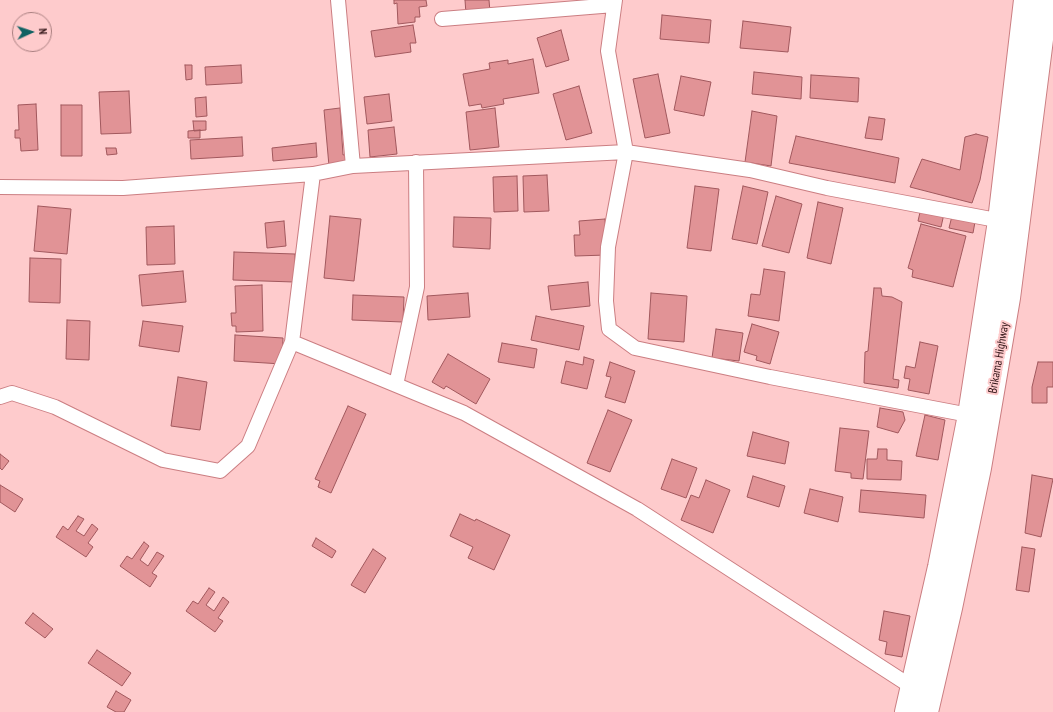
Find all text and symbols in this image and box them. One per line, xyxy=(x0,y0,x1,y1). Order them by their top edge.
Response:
north arrow xyxy=(12,12,52,52)
text: N xyxy=(36,28,50,35)
street label: Brikama Highway xyxy=(986,321,1012,395)

